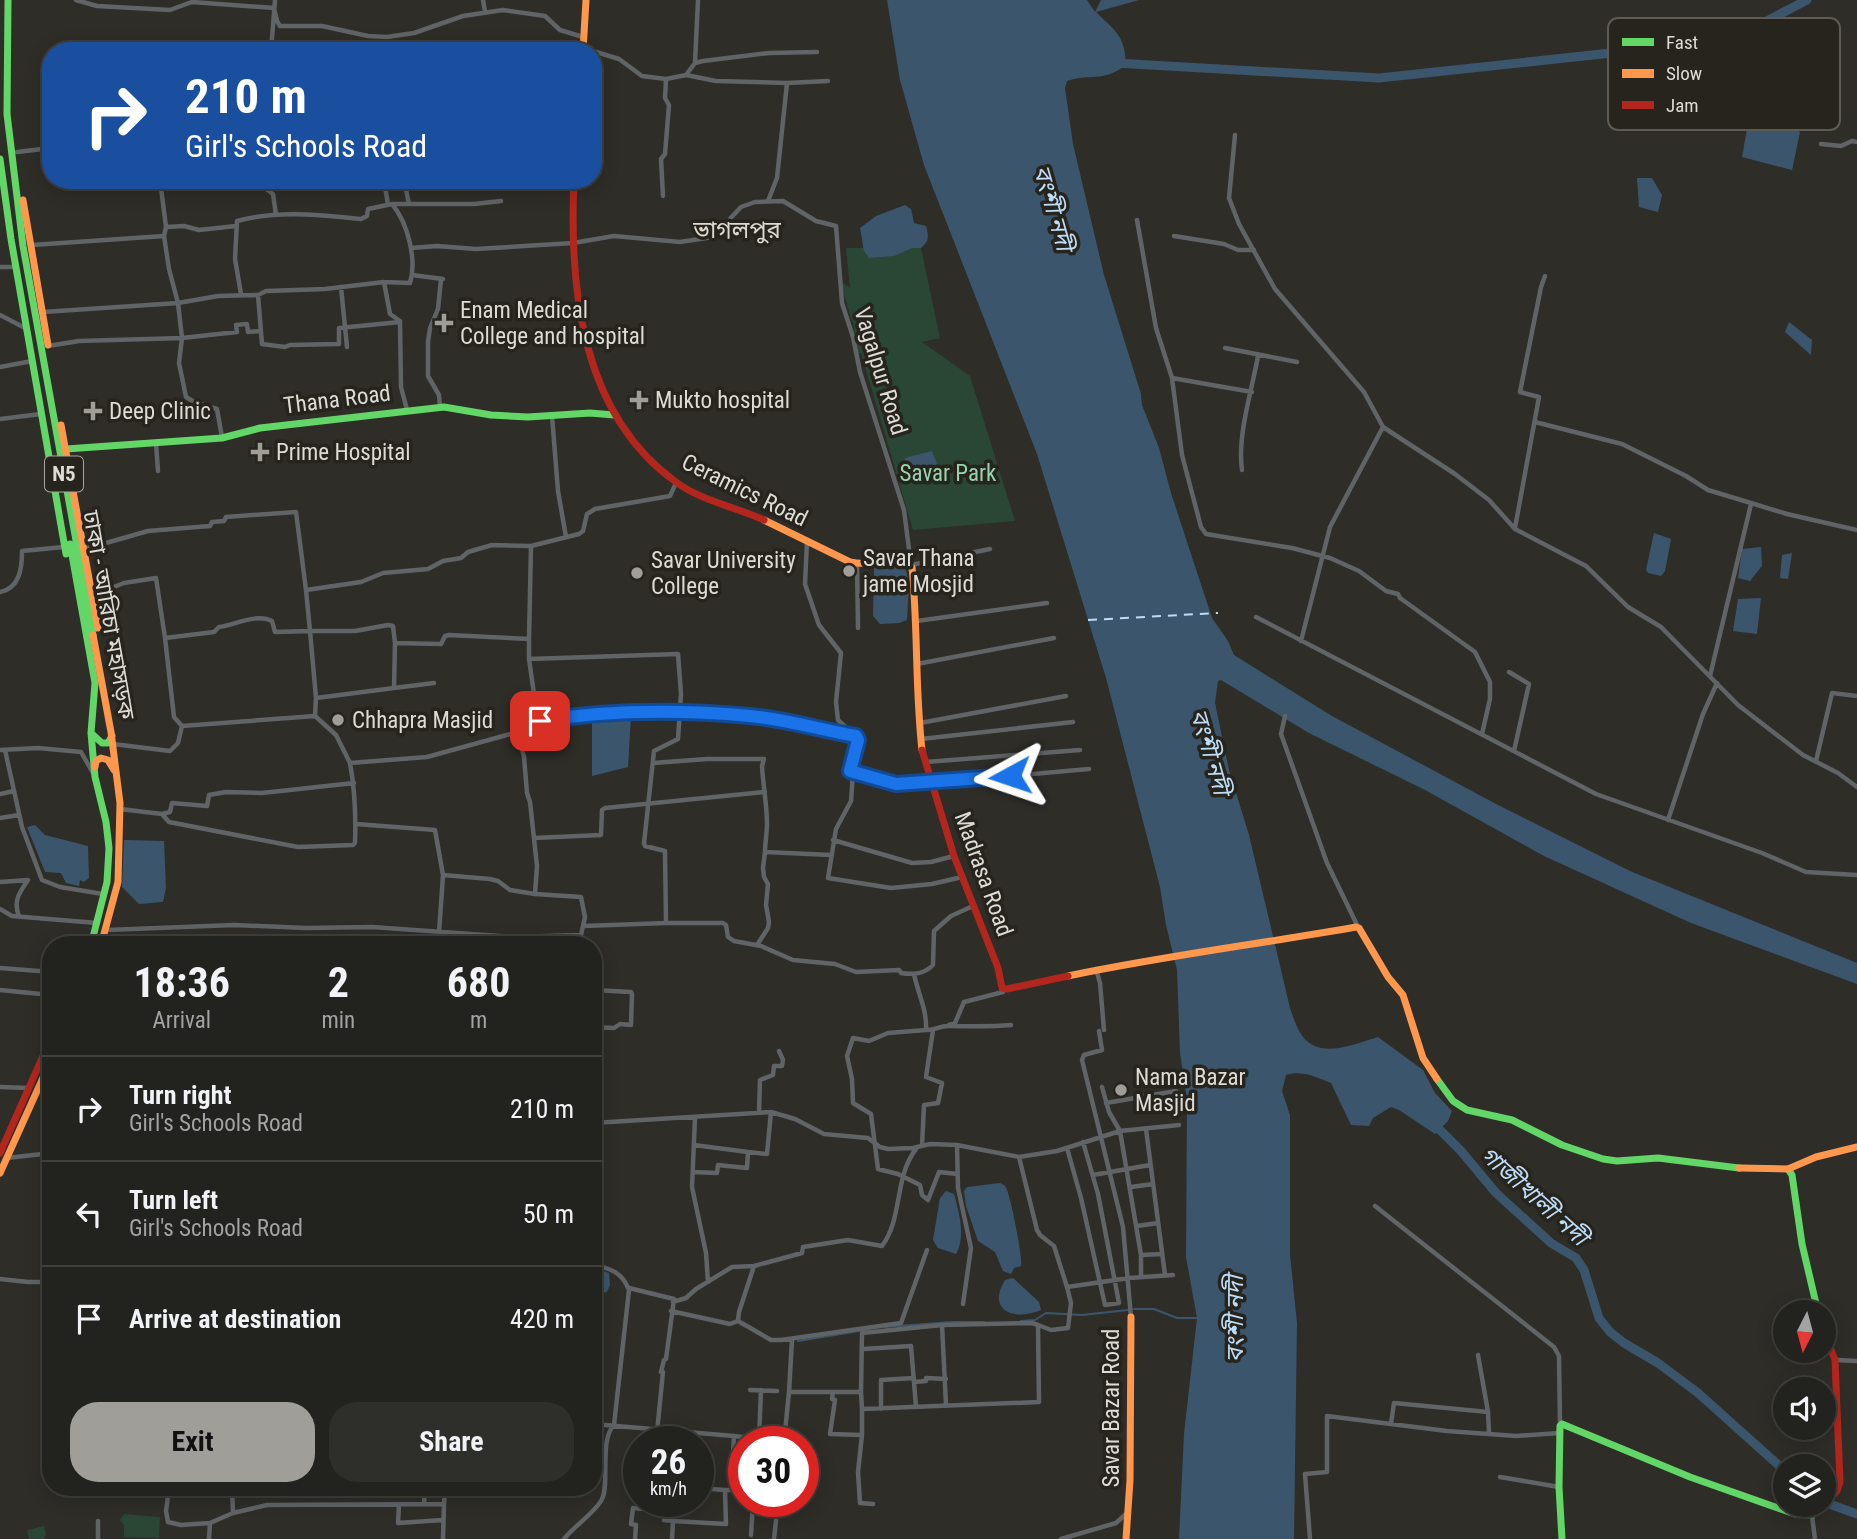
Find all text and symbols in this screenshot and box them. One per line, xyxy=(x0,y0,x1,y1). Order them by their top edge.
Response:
legend xyxy=(1608,18,1840,130)
text: Fast xyxy=(1666,31,1698,54)
text: Slow xyxy=(1666,62,1702,85)
text: 210 m xyxy=(185,68,307,125)
icon: right xyxy=(70,70,161,161)
text: Jam xyxy=(1666,94,1699,117)
text: Girl's Schools Road xyxy=(185,127,427,165)
water label: বংশী নদী xyxy=(1028,162,1080,258)
district label: ভাগলপুর xyxy=(692,216,782,244)
place label: Enam Medical College and hospital xyxy=(460,297,645,350)
street label: Vagalpur Road xyxy=(848,304,913,438)
marker: Enam Medical College and hospital xyxy=(434,313,454,333)
street label: Thana Road xyxy=(282,380,392,419)
place label: Mukto hospital xyxy=(655,387,790,414)
marker: Mukto hospital xyxy=(629,390,649,410)
place label: Deep Clinic xyxy=(109,398,211,425)
marker: Deep Clinic xyxy=(83,401,103,421)
place label: Prime Hospital xyxy=(276,439,410,466)
marker: Prime Hospital xyxy=(250,442,270,462)
street label: Ceramics Road xyxy=(677,448,812,533)
road number: N5 xyxy=(45,456,83,491)
park label: Savar Park xyxy=(900,460,997,487)
street label: ঢাকা - আরিচা মহাসড়ক xyxy=(77,508,140,722)
place label: Savar Thana jame Mosjid xyxy=(862,545,975,598)
place label: Savar University College xyxy=(651,547,796,600)
marker: Savar Thana jame Mosjid xyxy=(841,563,857,579)
marker: Savar University College xyxy=(629,565,645,581)
pin xyxy=(510,691,570,751)
icon: arrive xyxy=(521,702,559,740)
water label: বংশী নদী xyxy=(1185,706,1237,802)
place label: Chhapra Masjid xyxy=(352,707,493,734)
marker: Chhapra Masjid xyxy=(330,712,346,728)
position arrow xyxy=(973,739,1047,813)
street label: Madrasa Road xyxy=(949,808,1019,940)
text: 18:36 xyxy=(134,958,230,1007)
text: 2 xyxy=(328,958,349,1007)
text: 680 xyxy=(447,958,510,1007)
text: Arrival xyxy=(152,1007,211,1034)
text: min xyxy=(321,1007,355,1034)
text: m xyxy=(470,1007,487,1034)
place label: Nama Bazar Masjid xyxy=(1135,1064,1246,1117)
text: Turn right xyxy=(129,1080,231,1110)
marker: Nama Bazar Masjid xyxy=(1113,1082,1129,1098)
icon: right xyxy=(70,1090,108,1128)
text: 210 m xyxy=(510,1094,574,1124)
text: Girl's Schools Road xyxy=(129,1110,303,1137)
water label: গাজীখালী নদী xyxy=(1475,1141,1597,1255)
text: Turn left xyxy=(129,1185,218,1215)
icon: left xyxy=(70,1195,108,1233)
text: 50 m xyxy=(523,1199,574,1229)
text: Girl's Schools Road xyxy=(129,1215,303,1242)
water label: বংশী নদী xyxy=(1221,1271,1249,1363)
icon: arrive xyxy=(70,1300,108,1338)
north arrow xyxy=(1773,1300,1836,1363)
map controls xyxy=(1773,1300,1836,1517)
text: Arrive at destination xyxy=(129,1304,341,1334)
text: 420 m xyxy=(510,1304,574,1334)
street label: Savar Bazar Road xyxy=(1098,1329,1125,1487)
button: sound xyxy=(1773,1377,1836,1440)
button: Exit xyxy=(70,1402,315,1482)
button: Share xyxy=(329,1402,574,1482)
speed limit sign: 30 xyxy=(728,1426,819,1517)
text: 26 xyxy=(651,1442,686,1483)
button: layers xyxy=(1773,1454,1836,1517)
text: km/h xyxy=(650,1478,687,1499)

